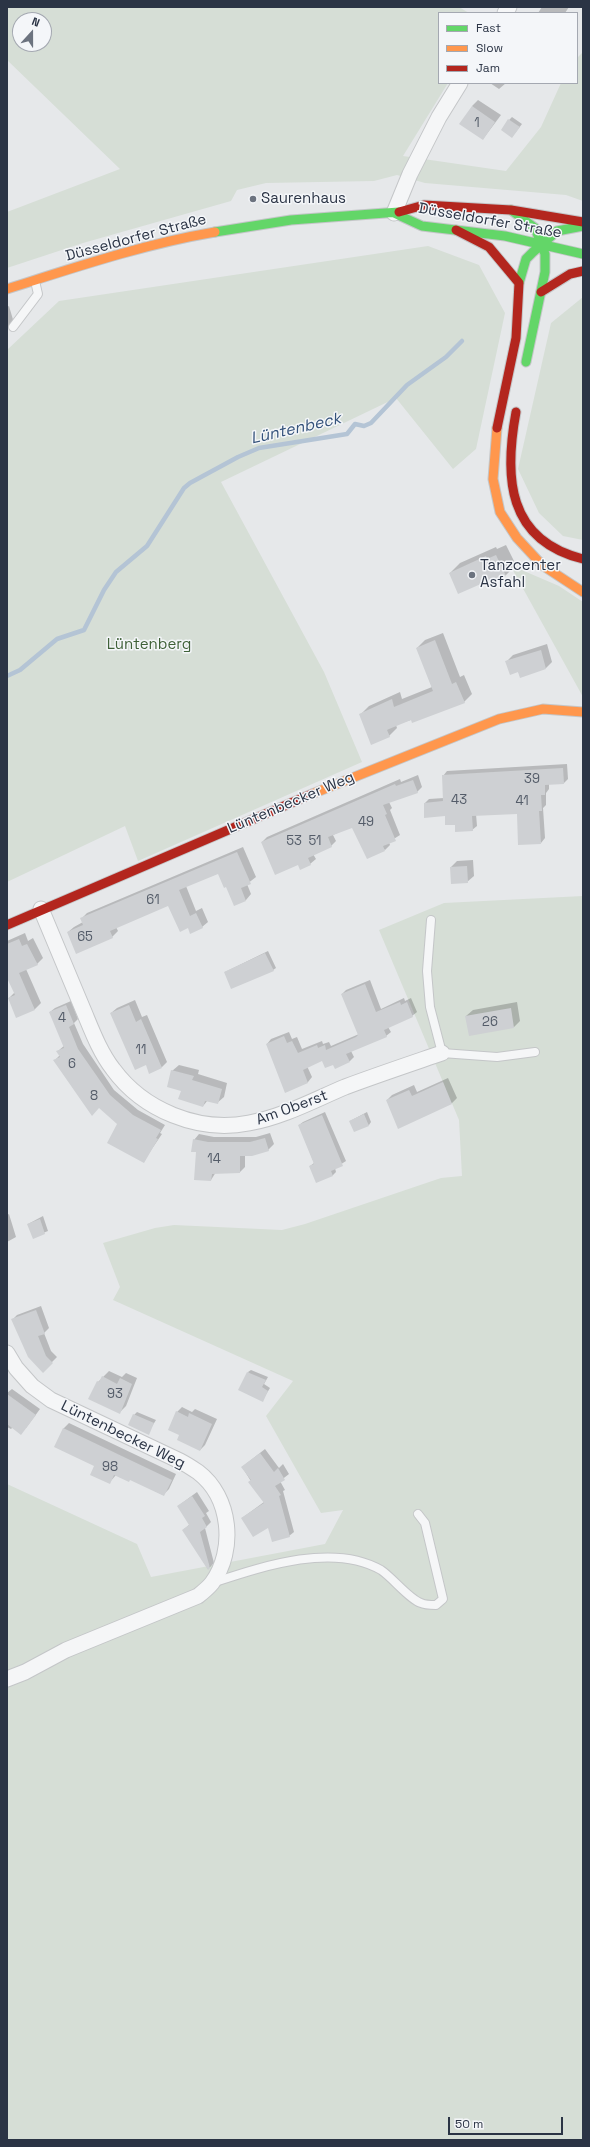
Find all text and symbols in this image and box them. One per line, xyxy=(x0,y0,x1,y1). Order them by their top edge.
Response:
north arrow xyxy=(12,12,52,52)
legend xyxy=(438,12,578,84)
text: N xyxy=(30,14,42,30)
text: Fast xyxy=(476,20,501,36)
text: Slow xyxy=(476,40,503,56)
text: Jam xyxy=(476,60,500,76)
house number: 1 xyxy=(474,115,480,131)
place label: Saurenhaus xyxy=(261,190,346,208)
marker: Saurenhaus xyxy=(248,194,258,204)
street label: Düsseldorfer Straße xyxy=(417,200,563,242)
street label: Düsseldorfer Straße xyxy=(64,211,208,265)
water label: Lüntenbeck xyxy=(249,409,343,449)
place label: Tanzcenter Asfahl xyxy=(480,557,561,592)
marker: Tanzcenter Asfahl xyxy=(467,570,477,580)
park label: Lüntenberg xyxy=(107,636,191,654)
street label: Lüntenbecker Weg xyxy=(225,768,357,838)
house number: 39 xyxy=(524,771,540,787)
house number: 43 xyxy=(451,792,467,808)
house number: 41 xyxy=(515,793,529,809)
house number: 49 xyxy=(358,814,374,830)
house number: 53 xyxy=(286,833,302,849)
house number: 51 xyxy=(308,833,322,849)
house number: 61 xyxy=(146,892,160,908)
house number: 65 xyxy=(77,929,93,945)
house number: 4 xyxy=(58,1010,66,1026)
house number: 26 xyxy=(482,1014,498,1030)
house number: 11 xyxy=(136,1042,146,1058)
house number: 6 xyxy=(68,1056,76,1072)
street label: Am Oberst xyxy=(254,1087,330,1129)
house number: 8 xyxy=(90,1088,98,1104)
house number: 14 xyxy=(207,1151,221,1167)
house number: 93 xyxy=(107,1386,123,1402)
street label: Lüntenbecker Weg xyxy=(58,1397,188,1473)
house number: 98 xyxy=(102,1459,118,1475)
scale bar xyxy=(450,2109,565,2135)
text: 50 m xyxy=(455,2116,483,2132)

